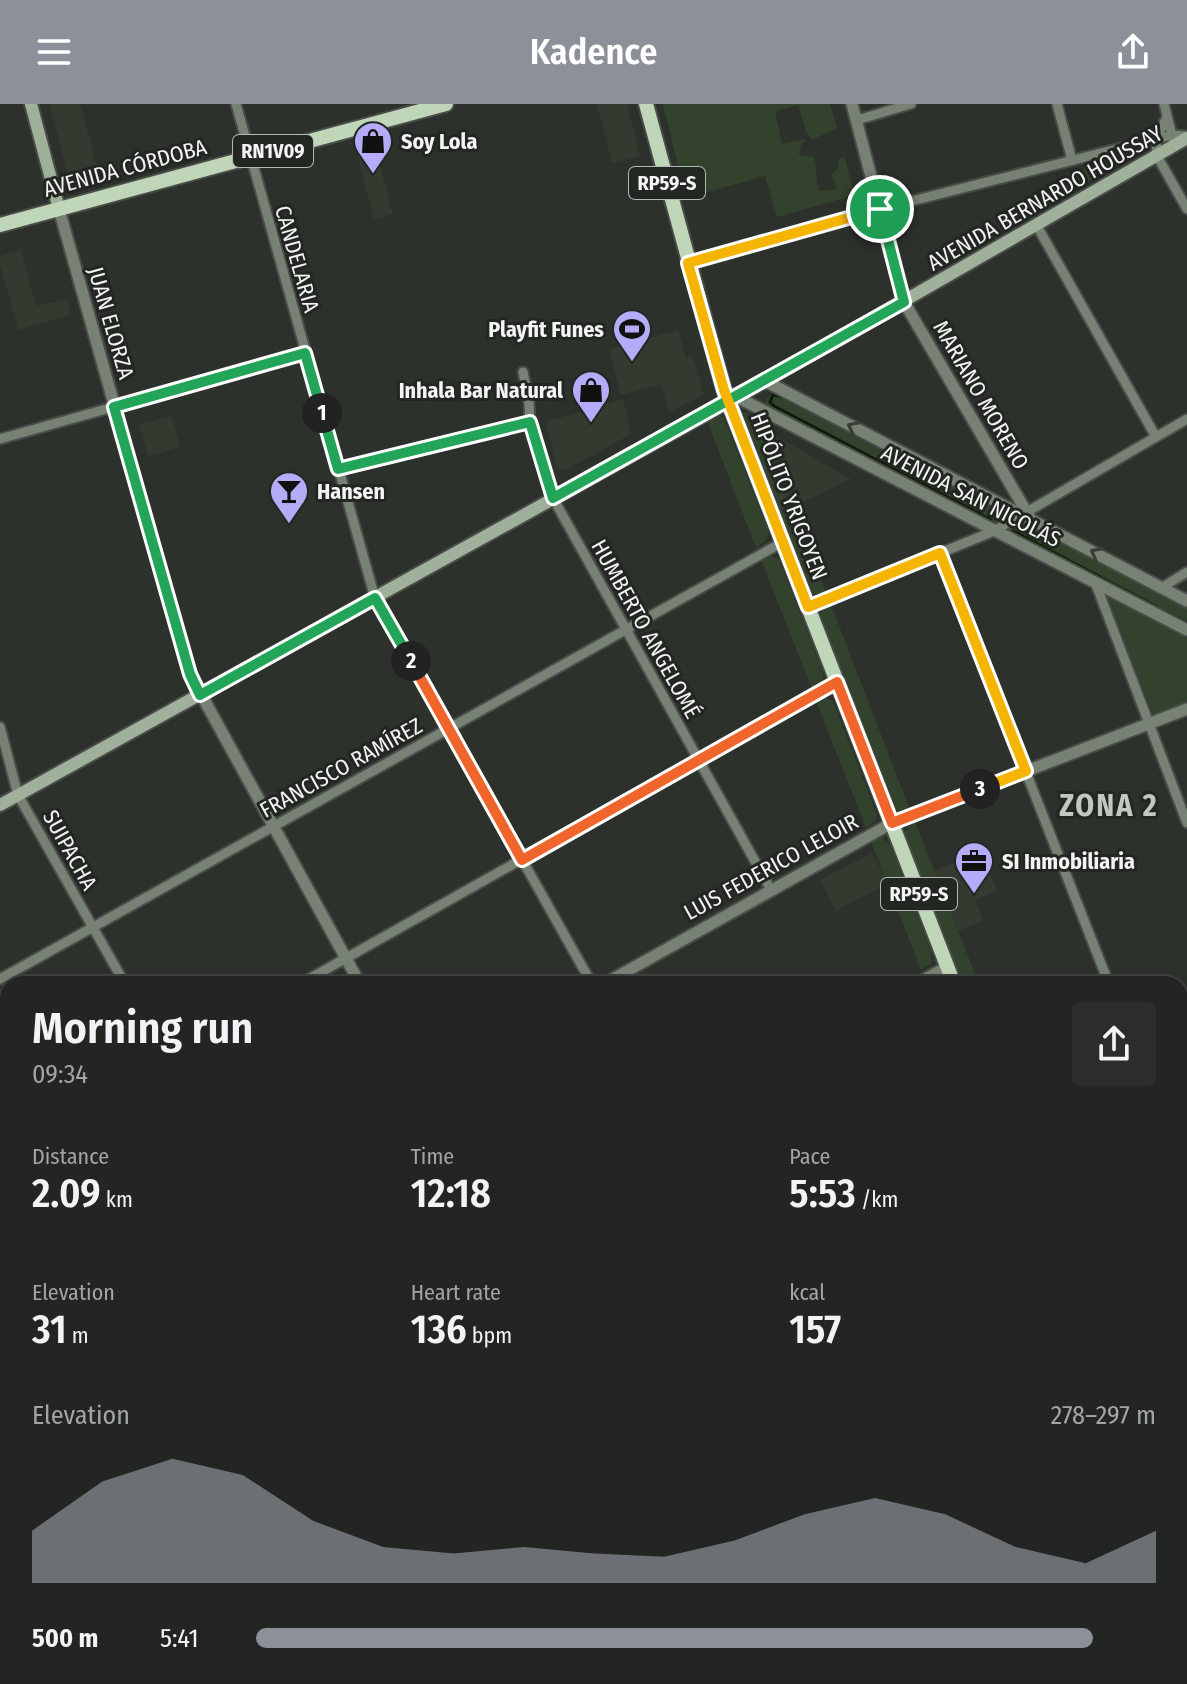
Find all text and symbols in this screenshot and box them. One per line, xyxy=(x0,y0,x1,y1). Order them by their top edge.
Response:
icon: menu xyxy=(32,30,76,74)
text: Kadence xyxy=(530,30,657,74)
icon: share xyxy=(1111,30,1155,74)
shop icon: Soy Lola xyxy=(352,120,394,175)
street label: AVENIDA BERNARDO HOUSSAY xyxy=(923,120,1167,276)
place label: Soy Lola xyxy=(401,128,477,155)
street label: AVENIDA CÓRDOBA xyxy=(40,133,210,203)
road number: RN1V09 xyxy=(233,135,313,167)
road number: RP59-S xyxy=(629,167,705,199)
pin xyxy=(846,175,914,243)
icon: arrive xyxy=(858,187,902,231)
street label: CANDELARIA xyxy=(269,202,325,316)
street label: JUAN ELORZA xyxy=(82,264,140,383)
sports icon: Playfit Funes xyxy=(611,308,653,363)
place label: Playfit Funes xyxy=(488,316,604,343)
street label: MARIANO MORENO xyxy=(927,316,1035,474)
shop icon: Inhala Bar Natural xyxy=(570,369,612,424)
place label: Inhala Bar Natural xyxy=(399,377,564,404)
pin: 1 xyxy=(302,393,342,433)
text: 1 xyxy=(317,399,327,426)
street label: HIPÓLITO YRIGOYEN xyxy=(745,408,833,584)
one-way arrow xyxy=(847,421,862,437)
street label: AVENIDA SAN NICOLÁS xyxy=(877,439,1065,553)
bar icon: Hansen xyxy=(268,470,310,525)
place label: Hansen xyxy=(317,478,385,505)
street label: HUMBERTO ANGELOMÉ xyxy=(586,535,706,723)
one-way arrow xyxy=(1089,548,1104,563)
pin: 2 xyxy=(391,641,431,681)
text: 2 xyxy=(406,647,416,674)
street label: FRANCISCO RAMÍREZ xyxy=(255,712,427,824)
pin: 3 xyxy=(960,769,1000,809)
text: 3 xyxy=(975,775,985,802)
district label: ZONA 2 xyxy=(1059,788,1159,824)
street label: SUIPACHA xyxy=(37,805,103,895)
street label: LUIS FEDERICO LELOIR xyxy=(679,808,863,926)
office icon: SI Inmobiliaria xyxy=(953,840,995,895)
place label: SI Inmobiliaria xyxy=(1002,848,1135,875)
road number: RP59-S xyxy=(881,878,957,910)
text: Morning run xyxy=(32,1002,253,1055)
button: share xyxy=(1072,1002,1156,1086)
text: 09:34 xyxy=(32,1059,88,1090)
text: Distance xyxy=(32,1143,109,1170)
text: Time xyxy=(411,1143,454,1170)
text: Pace xyxy=(789,1143,830,1170)
text: 2.09 xyxy=(32,1170,100,1218)
text: 12:18 xyxy=(411,1170,491,1218)
text: 5:53 xyxy=(789,1170,856,1218)
text: km xyxy=(100,1186,133,1213)
text: /km xyxy=(856,1186,898,1213)
text: Elevation xyxy=(32,1279,115,1306)
text: Heart rate xyxy=(411,1279,501,1306)
text: kcal xyxy=(789,1279,825,1306)
text: 31 xyxy=(32,1306,67,1354)
text: 136 xyxy=(411,1306,467,1354)
text: 157 xyxy=(789,1306,841,1354)
text: m xyxy=(67,1322,89,1349)
text: bpm xyxy=(467,1322,512,1349)
text: Elevation xyxy=(32,1400,130,1431)
text: 278–297 m xyxy=(1051,1400,1156,1431)
text: 500 m xyxy=(32,1623,98,1654)
text: 5:41 xyxy=(160,1623,199,1654)

